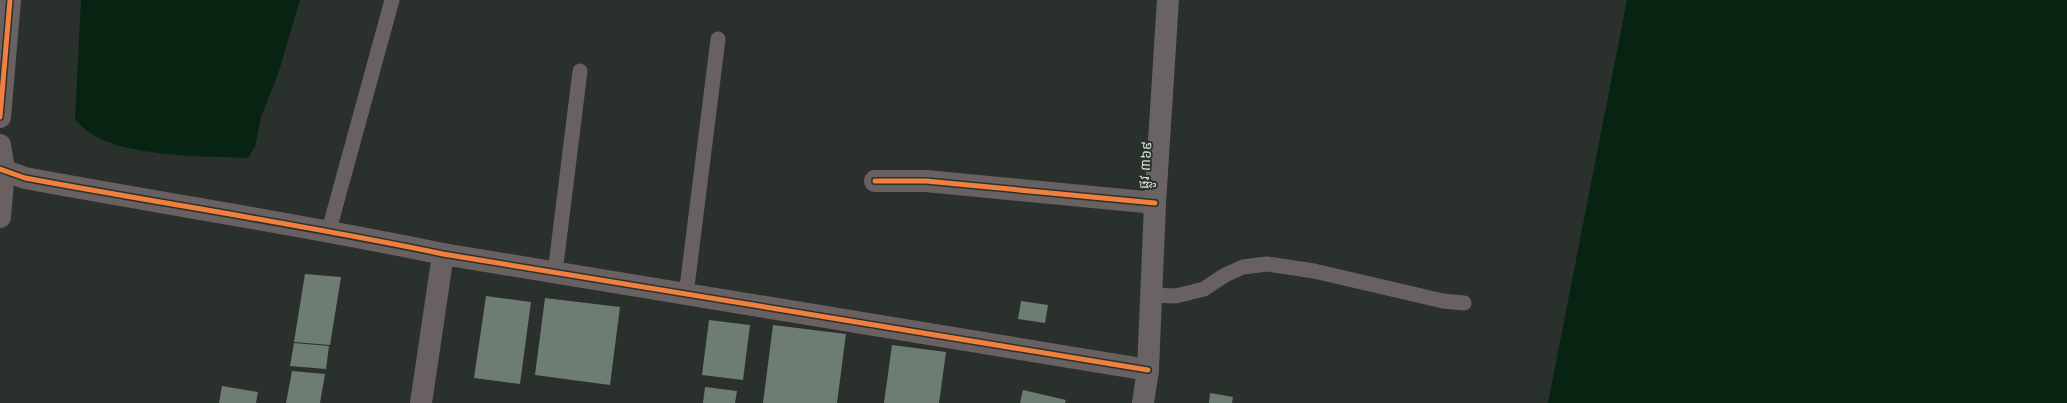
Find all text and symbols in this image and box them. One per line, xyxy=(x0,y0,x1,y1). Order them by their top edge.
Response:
street label: ផ្លូវ ៣៦៩ xyxy=(1135,141,1159,190)

